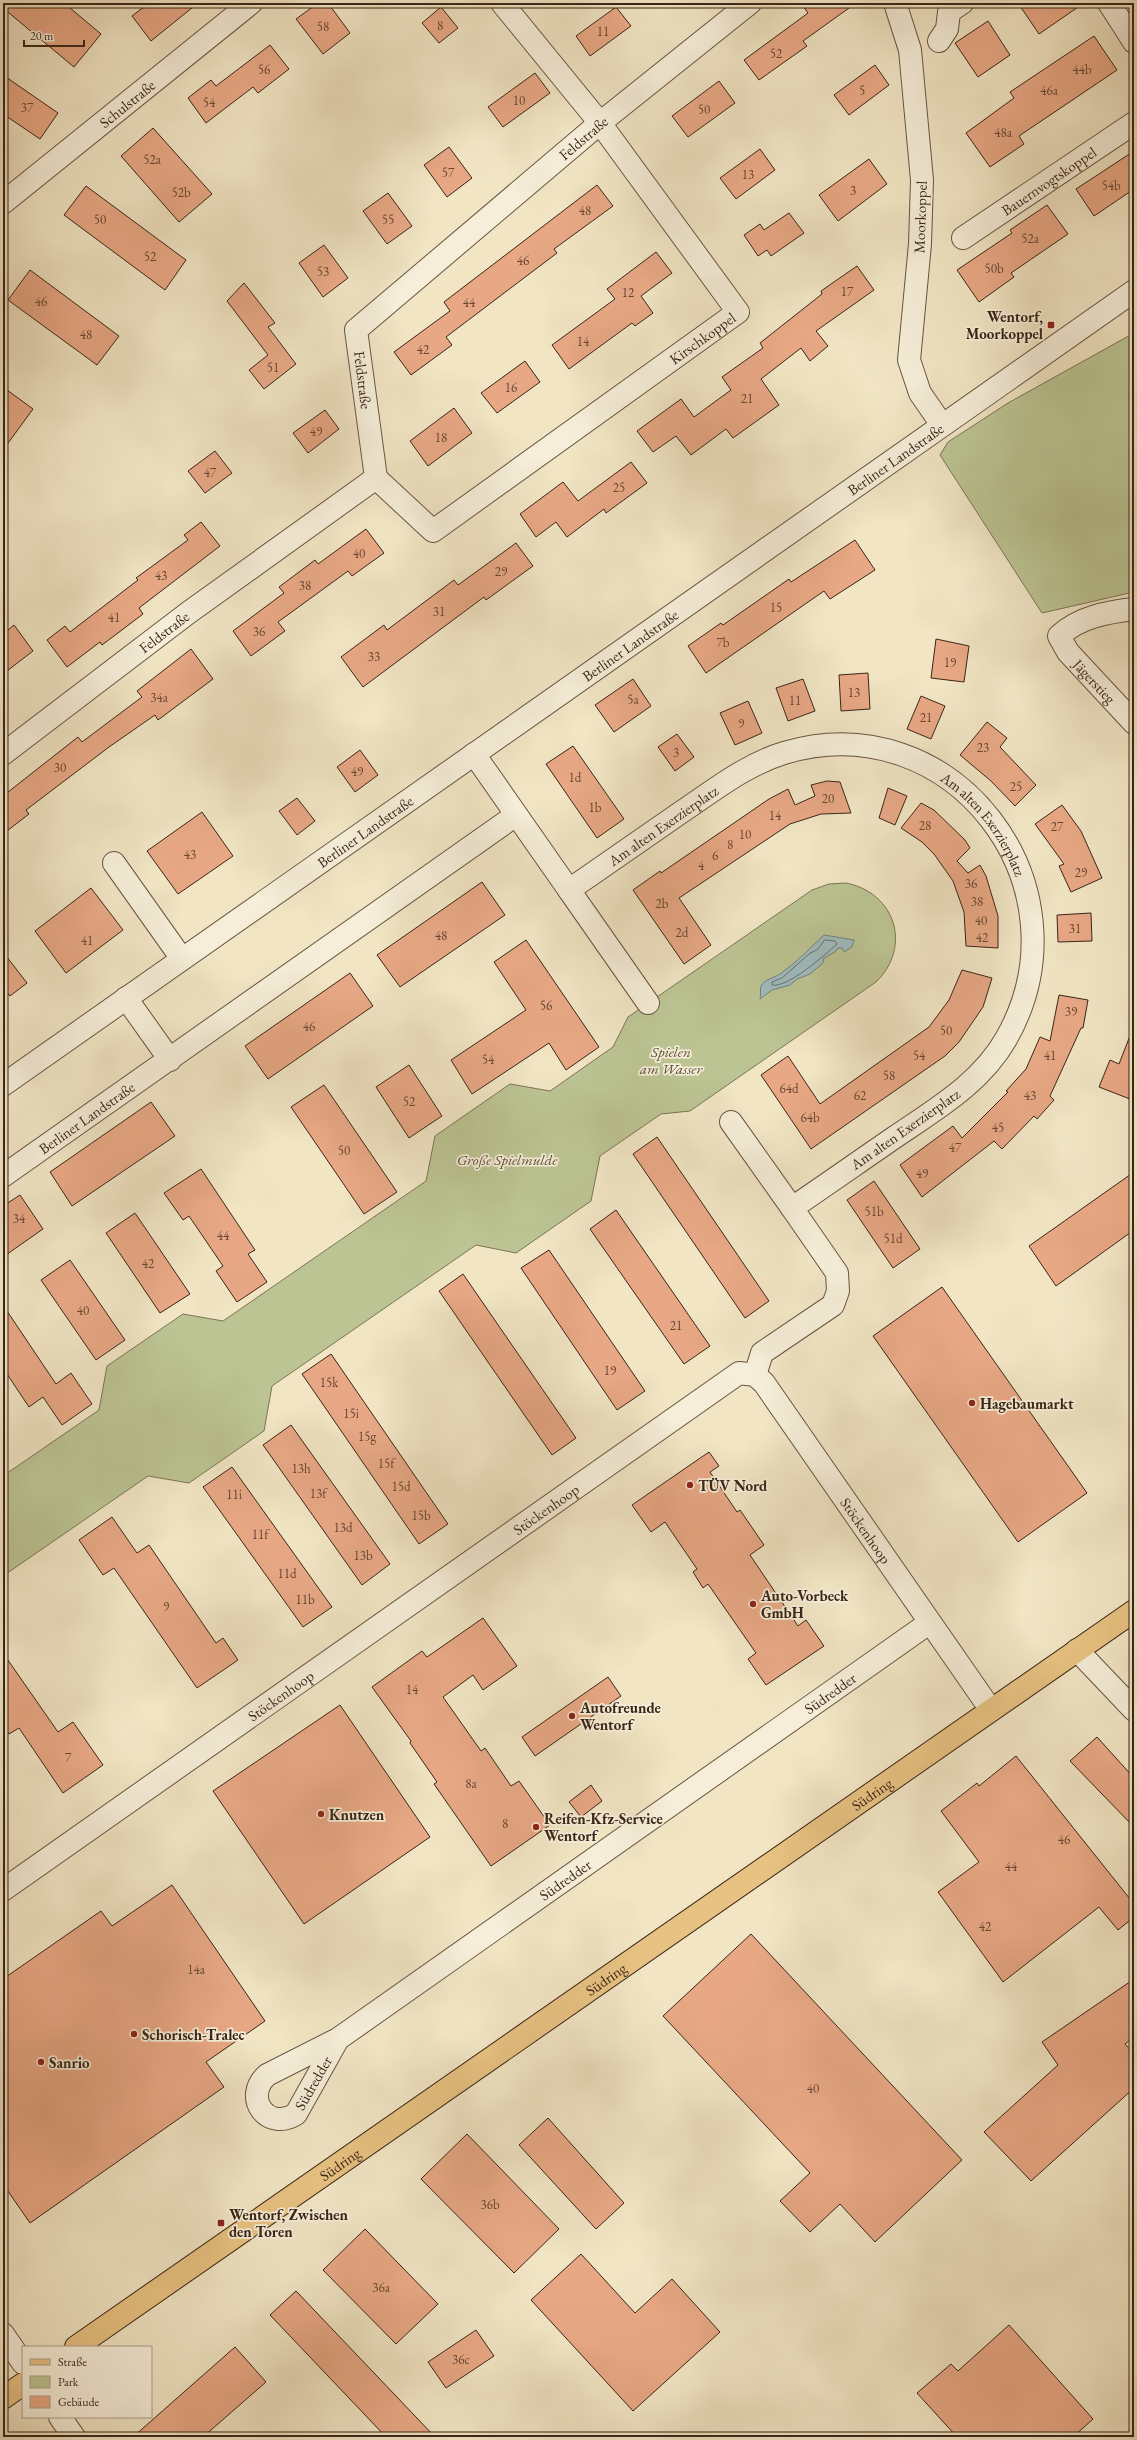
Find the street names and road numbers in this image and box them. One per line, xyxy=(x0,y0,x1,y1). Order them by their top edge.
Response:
street label: Schulstraße xyxy=(95,75,159,131)
street label: Feldstraße xyxy=(555,111,611,164)
street label: Bauernvogtskoppel xyxy=(997,142,1100,219)
street label: Moorkoppel xyxy=(909,180,931,254)
street label: Kirschkoppel xyxy=(665,307,739,368)
street label: Feldstraße xyxy=(350,350,376,410)
street label: Berliner Landstraße xyxy=(843,418,947,499)
street label: Berliner Landstraße xyxy=(578,605,682,685)
street label: Feldstraße xyxy=(135,606,193,657)
street label: Jägerstieg xyxy=(1068,653,1121,708)
street label: Am alten Exerzierplatz xyxy=(937,767,1030,879)
street label: Am alten Exerzierplatz xyxy=(603,780,722,870)
street label: Berliner Landstraße xyxy=(313,791,417,871)
street label: Berliner Landstraße xyxy=(35,1077,138,1158)
street label: Am alten Exerzierplatz xyxy=(846,1084,964,1174)
street label: Stöckenhoop xyxy=(509,1479,582,1539)
street label: Stöckenhoop xyxy=(837,1494,896,1567)
street label: Stöckenhoop xyxy=(244,1665,317,1725)
street label: Südredder xyxy=(800,1668,859,1718)
street label: Südring xyxy=(847,1773,896,1814)
street label: Südredder xyxy=(535,1855,595,1904)
street label: Südring xyxy=(581,1958,630,1999)
street label: Südredder xyxy=(290,2053,336,2113)
street label: Südring xyxy=(315,2143,364,2185)

